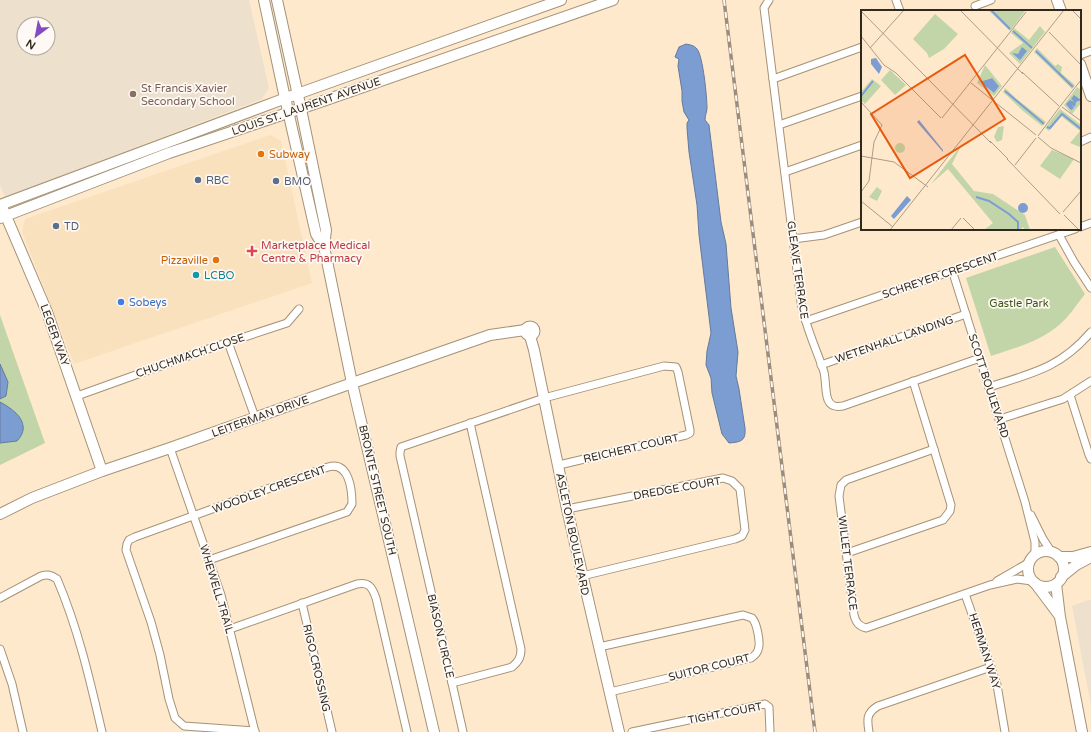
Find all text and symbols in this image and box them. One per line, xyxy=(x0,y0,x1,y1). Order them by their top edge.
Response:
inset map xyxy=(861,10,1081,230)
north arrow xyxy=(16,16,56,56)
text: N xyxy=(24,36,38,52)
street label: LOUIS ST. LAURENT AVENUE xyxy=(230,75,382,138)
place label: St Francis Xavier Secondary School xyxy=(141,82,235,108)
marker: St Francis Xavier Secondary School xyxy=(128,89,138,99)
place label: Subway xyxy=(269,148,310,161)
marker: Subway xyxy=(256,149,266,159)
place label: RBC xyxy=(206,174,229,187)
marker: RBC xyxy=(193,175,203,185)
place label: BMO xyxy=(284,175,311,188)
marker: BMO xyxy=(271,176,281,186)
place label: TD xyxy=(64,220,79,233)
street label: GLEAVE TERRACE xyxy=(784,220,811,320)
marker: TD xyxy=(51,221,61,231)
place label: Marketplace Medical Centre & Pharmacy xyxy=(261,239,370,265)
marker: Marketplace Medical Centre & Pharmacy xyxy=(246,245,258,257)
street label: SCHREYER CRESCENT xyxy=(880,249,1000,301)
place label: Pizzaville xyxy=(161,254,208,267)
marker: Pizzaville xyxy=(211,255,221,265)
place label: LCBO xyxy=(204,269,235,282)
marker: LCBO xyxy=(191,270,201,280)
place label: Sobeys xyxy=(129,296,167,309)
marker: Sobeys xyxy=(116,297,126,307)
park label: Gastle Park xyxy=(989,297,1049,310)
street label: LEGER WAY xyxy=(37,302,72,368)
street label: WETENHALL LANDING xyxy=(833,313,955,366)
street label: CHUCHMACH CLOSE xyxy=(134,331,246,380)
street label: SCOTT BOULEVARD xyxy=(966,332,1012,440)
street label: LEITERMAN DRIVE xyxy=(210,393,311,440)
street label: BRONTE STREET SOUTH xyxy=(356,424,399,557)
street label: REICHERT COURT xyxy=(582,431,680,466)
street label: WOODLEY CRESCENT xyxy=(211,463,328,516)
street label: ASLETON BOULEVARD xyxy=(553,472,592,597)
street label: DREDGE COURT xyxy=(632,474,722,503)
street label: WILLET TERRACE xyxy=(835,515,860,611)
street label: WHEWELL TRAIL xyxy=(197,543,236,636)
street label: BIASON CIRCLE xyxy=(425,593,457,679)
street label: HERMAN WAY xyxy=(966,611,1003,691)
street label: RIGO CROSSING xyxy=(300,623,333,713)
street label: SUITOR COURT xyxy=(667,651,752,684)
street label: TIGHT COURT xyxy=(687,700,764,727)

